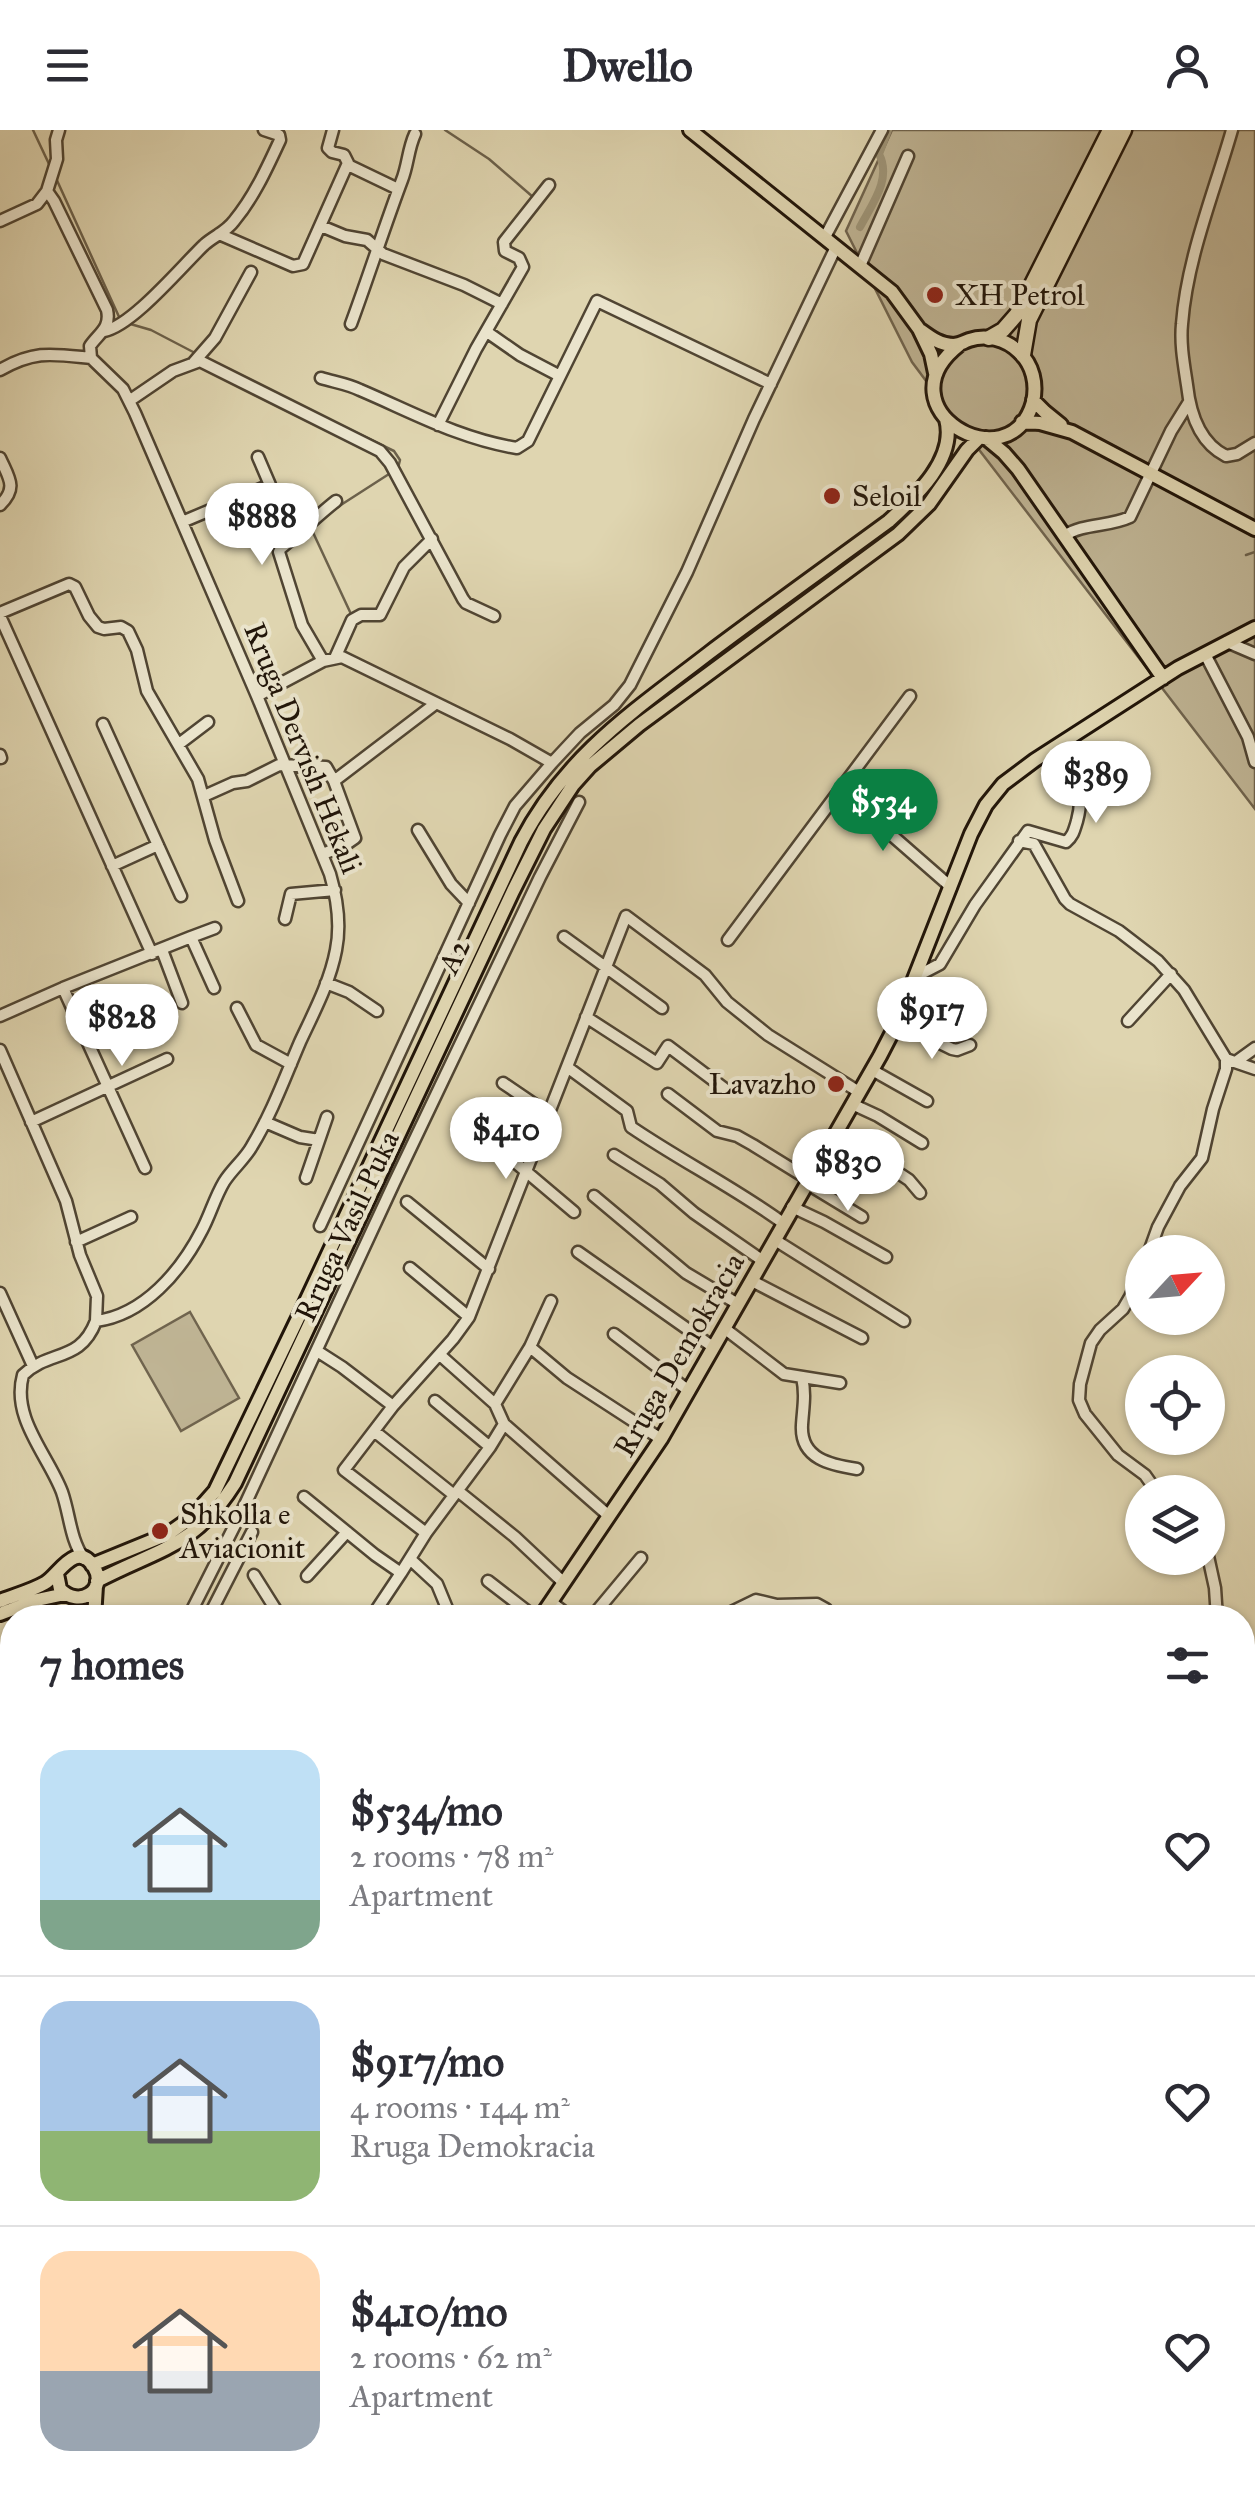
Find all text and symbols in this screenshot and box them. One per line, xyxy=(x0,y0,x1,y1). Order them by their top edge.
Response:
icon: menu xyxy=(40,38,95,93)
text: Dwello xyxy=(562,38,693,93)
icon: person xyxy=(1160,38,1215,93)
place label: XH Petrol xyxy=(955,277,1086,313)
marker: XH Petrol xyxy=(924,284,946,306)
place label: Seloil xyxy=(852,478,922,514)
pin: $888 xyxy=(203,483,321,568)
marker: Seloil xyxy=(821,485,843,507)
text: $888 xyxy=(227,496,297,535)
street label: Rruga Dervish Hekali xyxy=(236,617,370,879)
pin: $389 xyxy=(1037,741,1155,826)
text: $389 xyxy=(1063,754,1129,793)
pin: $534 xyxy=(824,769,942,854)
text: $534 xyxy=(851,782,915,821)
street label: A2 xyxy=(429,932,478,981)
pin: $917 xyxy=(873,977,991,1062)
pin: $828 xyxy=(63,984,181,1069)
text: $917 xyxy=(899,990,965,1029)
text: $828 xyxy=(87,997,157,1036)
place label: Lavazho xyxy=(709,1066,816,1102)
marker: Lavazho xyxy=(825,1073,847,1095)
pin: $410 xyxy=(447,1097,565,1182)
text: $410 xyxy=(472,1110,540,1149)
street label: Rruga Vasil Puka xyxy=(287,1125,407,1327)
pin: $830 xyxy=(789,1129,907,1214)
text: $830 xyxy=(814,1142,882,1181)
north arrow xyxy=(1125,1235,1225,1335)
map controls xyxy=(1125,1235,1225,1575)
street label: Rruga Demokracia xyxy=(606,1246,752,1463)
button: locate xyxy=(1125,1355,1225,1455)
button: layers xyxy=(1125,1475,1225,1575)
place label: Shkolla e Aviacionit xyxy=(178,1496,306,1566)
marker: Shkolla e Aviacionit xyxy=(149,1520,171,1542)
icon: filters xyxy=(1160,1638,1215,1693)
text: 7 homes xyxy=(40,1639,184,1691)
text: $534/mo xyxy=(350,1785,503,1837)
icon: home xyxy=(120,1790,240,1910)
icon: heart xyxy=(1160,1823,1215,1878)
text: 2 rooms · 78 m² xyxy=(350,1837,554,1876)
text: Apartment xyxy=(350,1876,493,1915)
text: $917/mo xyxy=(350,2036,504,2088)
icon: home xyxy=(120,2041,240,2161)
icon: heart xyxy=(1160,2074,1215,2129)
text: 4 rooms · 144 m² xyxy=(350,2088,570,2127)
text: Rruga Demokracia xyxy=(350,2127,595,2166)
text: $410/mo xyxy=(350,2286,507,2338)
icon: home xyxy=(120,2291,240,2411)
icon: heart xyxy=(1160,2324,1215,2379)
text: 2 rooms · 62 m² xyxy=(350,2338,552,2377)
text: Apartment xyxy=(350,2377,493,2416)

